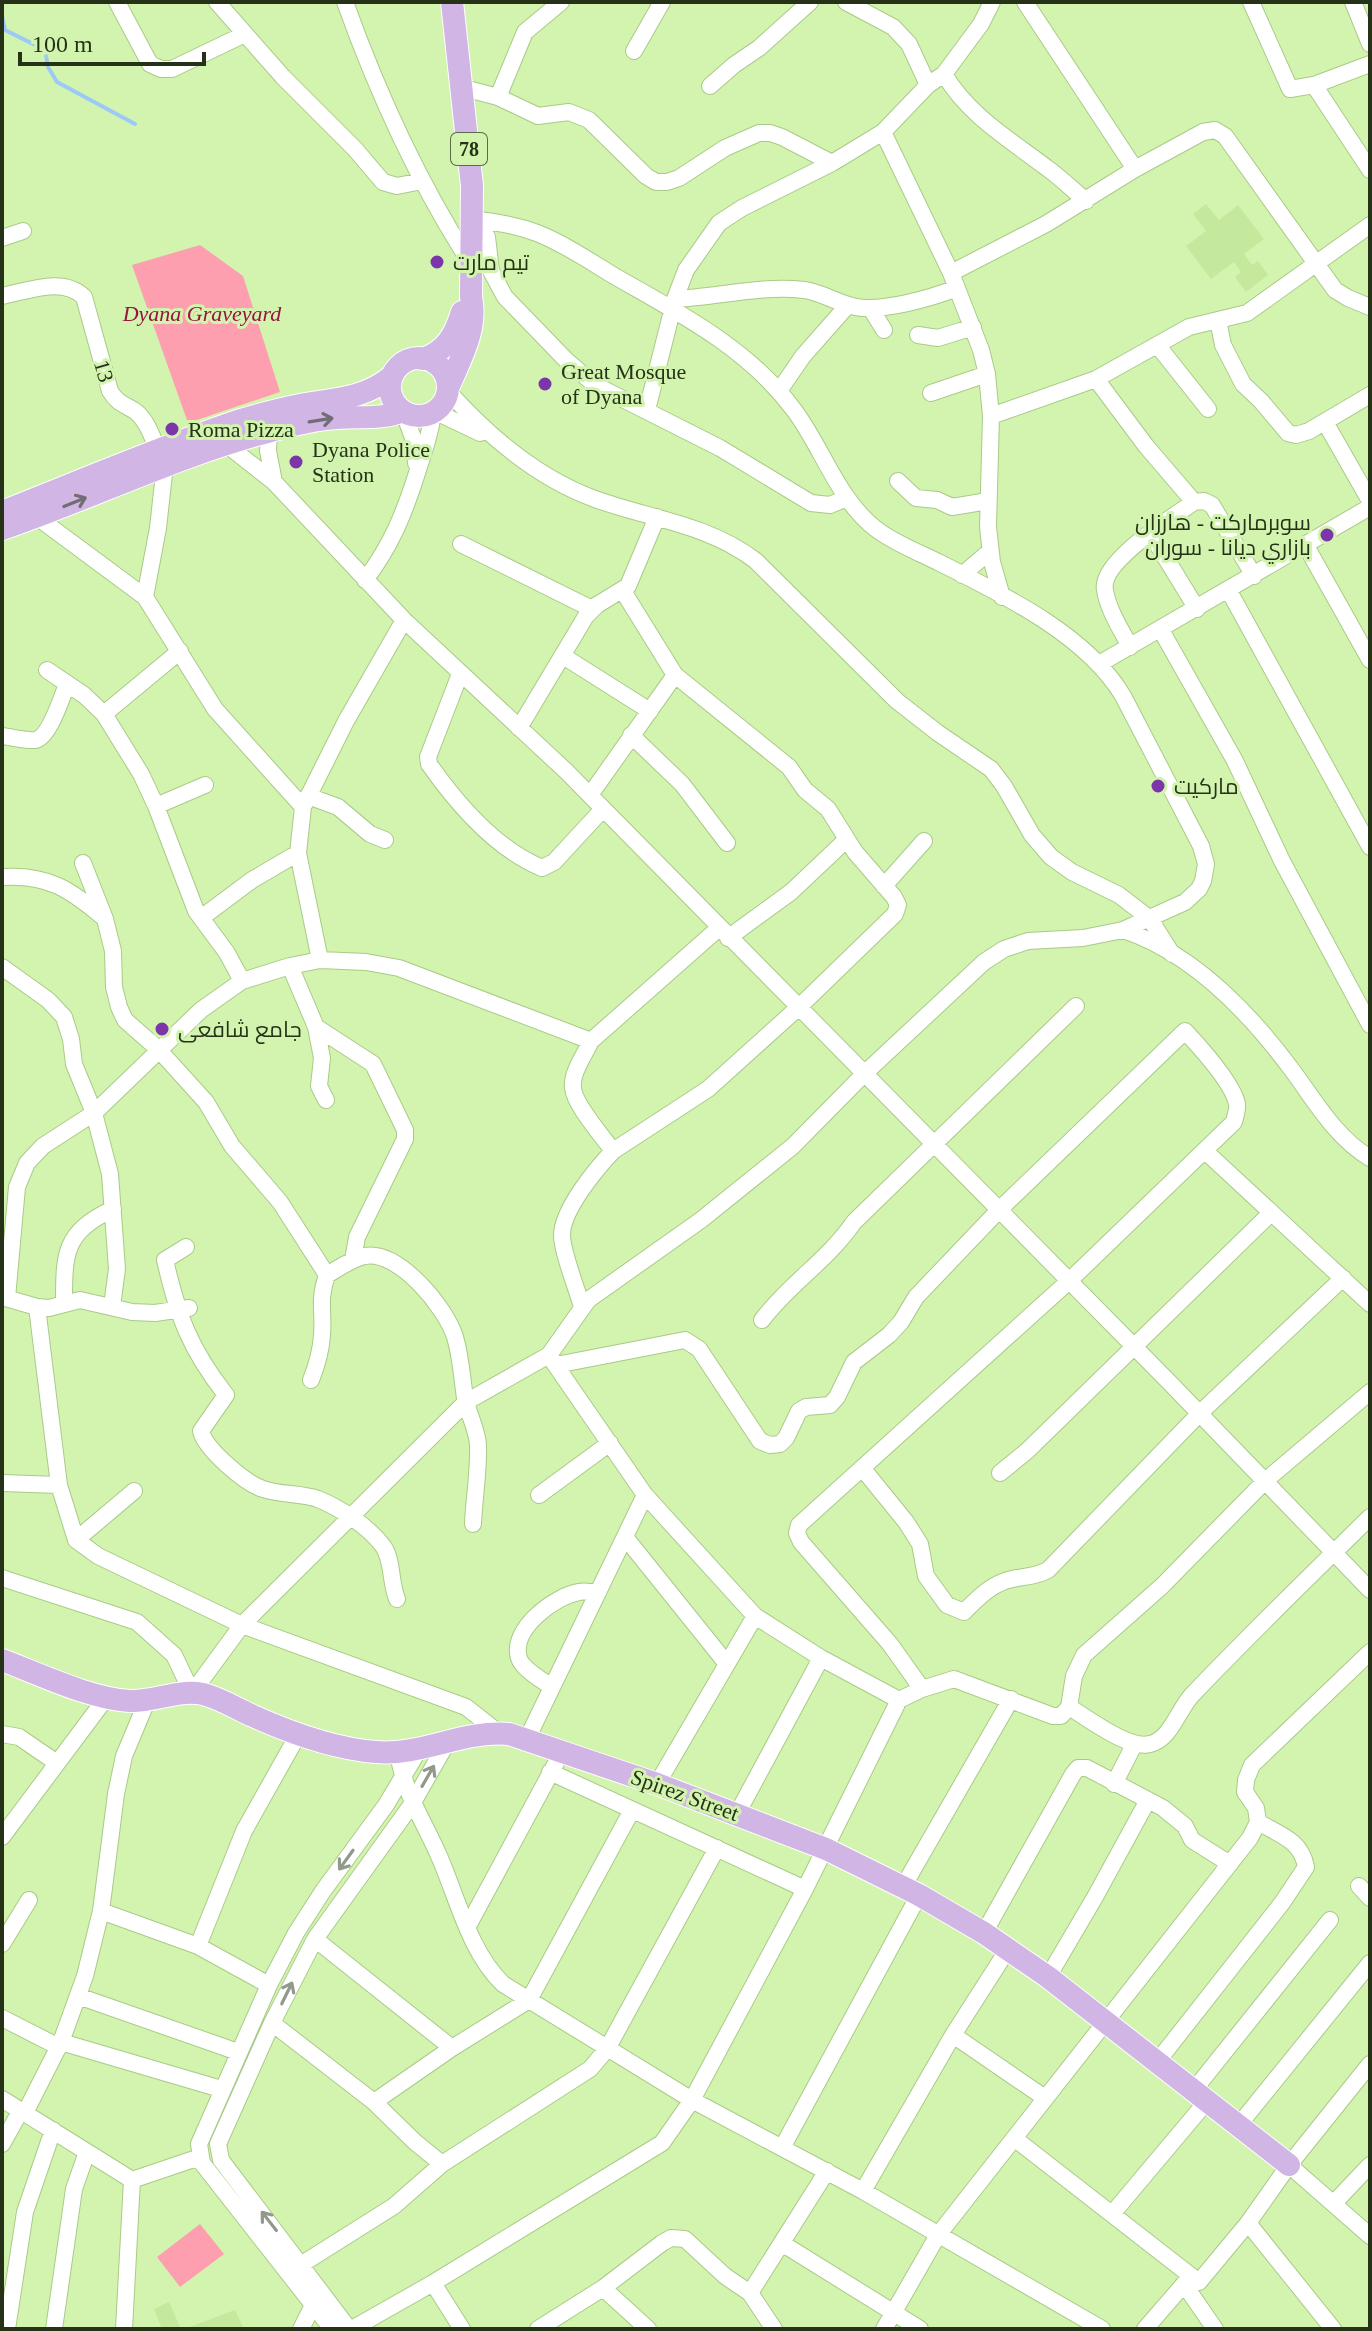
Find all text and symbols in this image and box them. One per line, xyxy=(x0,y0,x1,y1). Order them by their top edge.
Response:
scale bar xyxy=(20,16,204,66)
text: 100 m xyxy=(32,31,93,57)
road number: 78 xyxy=(451,133,487,165)
place label: تیم مارت xyxy=(453,250,529,278)
marker: تیم مارت xyxy=(428,253,446,271)
park label: Dyana Graveyard xyxy=(122,301,282,326)
street label: 13 xyxy=(89,357,119,385)
place label: Great Mosque of Dyana xyxy=(561,359,686,409)
marker: Great Mosque of Dyana xyxy=(536,375,554,393)
one-way arrow xyxy=(308,412,333,427)
place label: Roma Pizza xyxy=(188,417,294,442)
marker: Roma Pizza xyxy=(163,420,181,438)
place label: Dyana Police Station xyxy=(312,437,430,487)
marker: Dyana Police Station xyxy=(287,453,305,471)
one-way arrow xyxy=(62,493,87,508)
place label: سوبرماركت - هارزان بازاري ديانا - سوران xyxy=(1135,510,1311,564)
marker: سوبرماركت - هارزان بازاري ديانا - سوران xyxy=(1318,526,1336,544)
place label: ماركيت xyxy=(1174,774,1239,799)
marker: ماركيت xyxy=(1149,777,1167,795)
place label: جامع شافعی xyxy=(178,1017,302,1044)
marker: جامع شافعی xyxy=(153,1020,171,1038)
street label: Spirez Street xyxy=(628,1764,742,1826)
one-way arrow xyxy=(420,1765,436,1788)
one-way arrow xyxy=(338,1849,355,1870)
one-way arrow xyxy=(280,1982,295,2006)
one-way arrow xyxy=(260,2211,278,2232)

